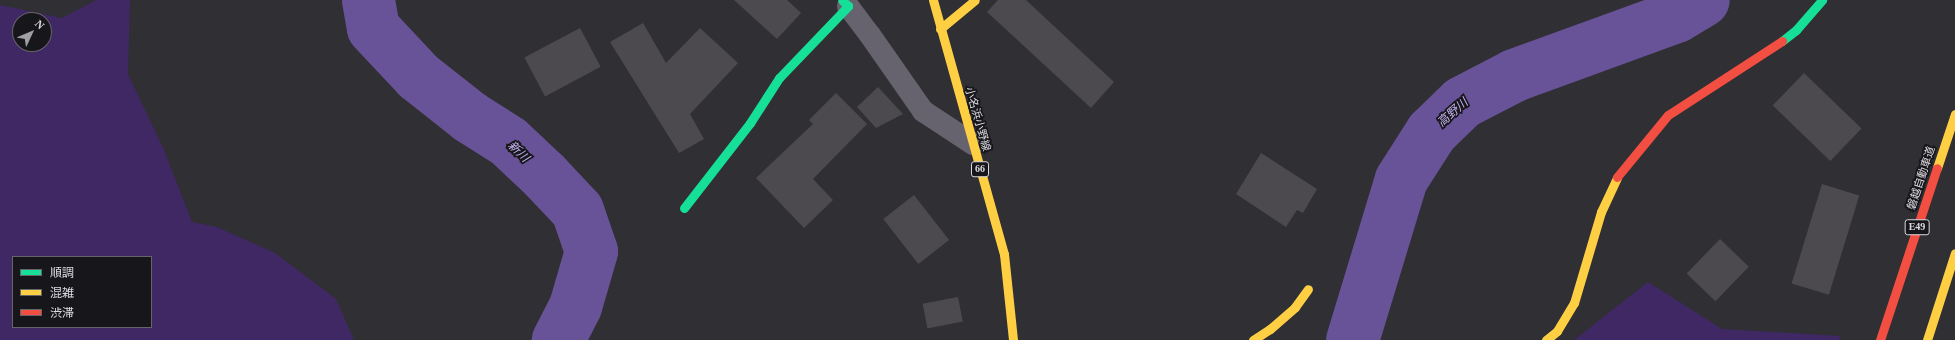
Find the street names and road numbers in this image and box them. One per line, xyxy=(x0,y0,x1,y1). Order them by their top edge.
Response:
street label: 小名浜小野線 xyxy=(963,85,993,153)
street label: 磐越自動車道 xyxy=(1905,145,1937,211)
road number: 66 xyxy=(971,161,989,177)
road number: E49 xyxy=(1904,219,1930,235)

